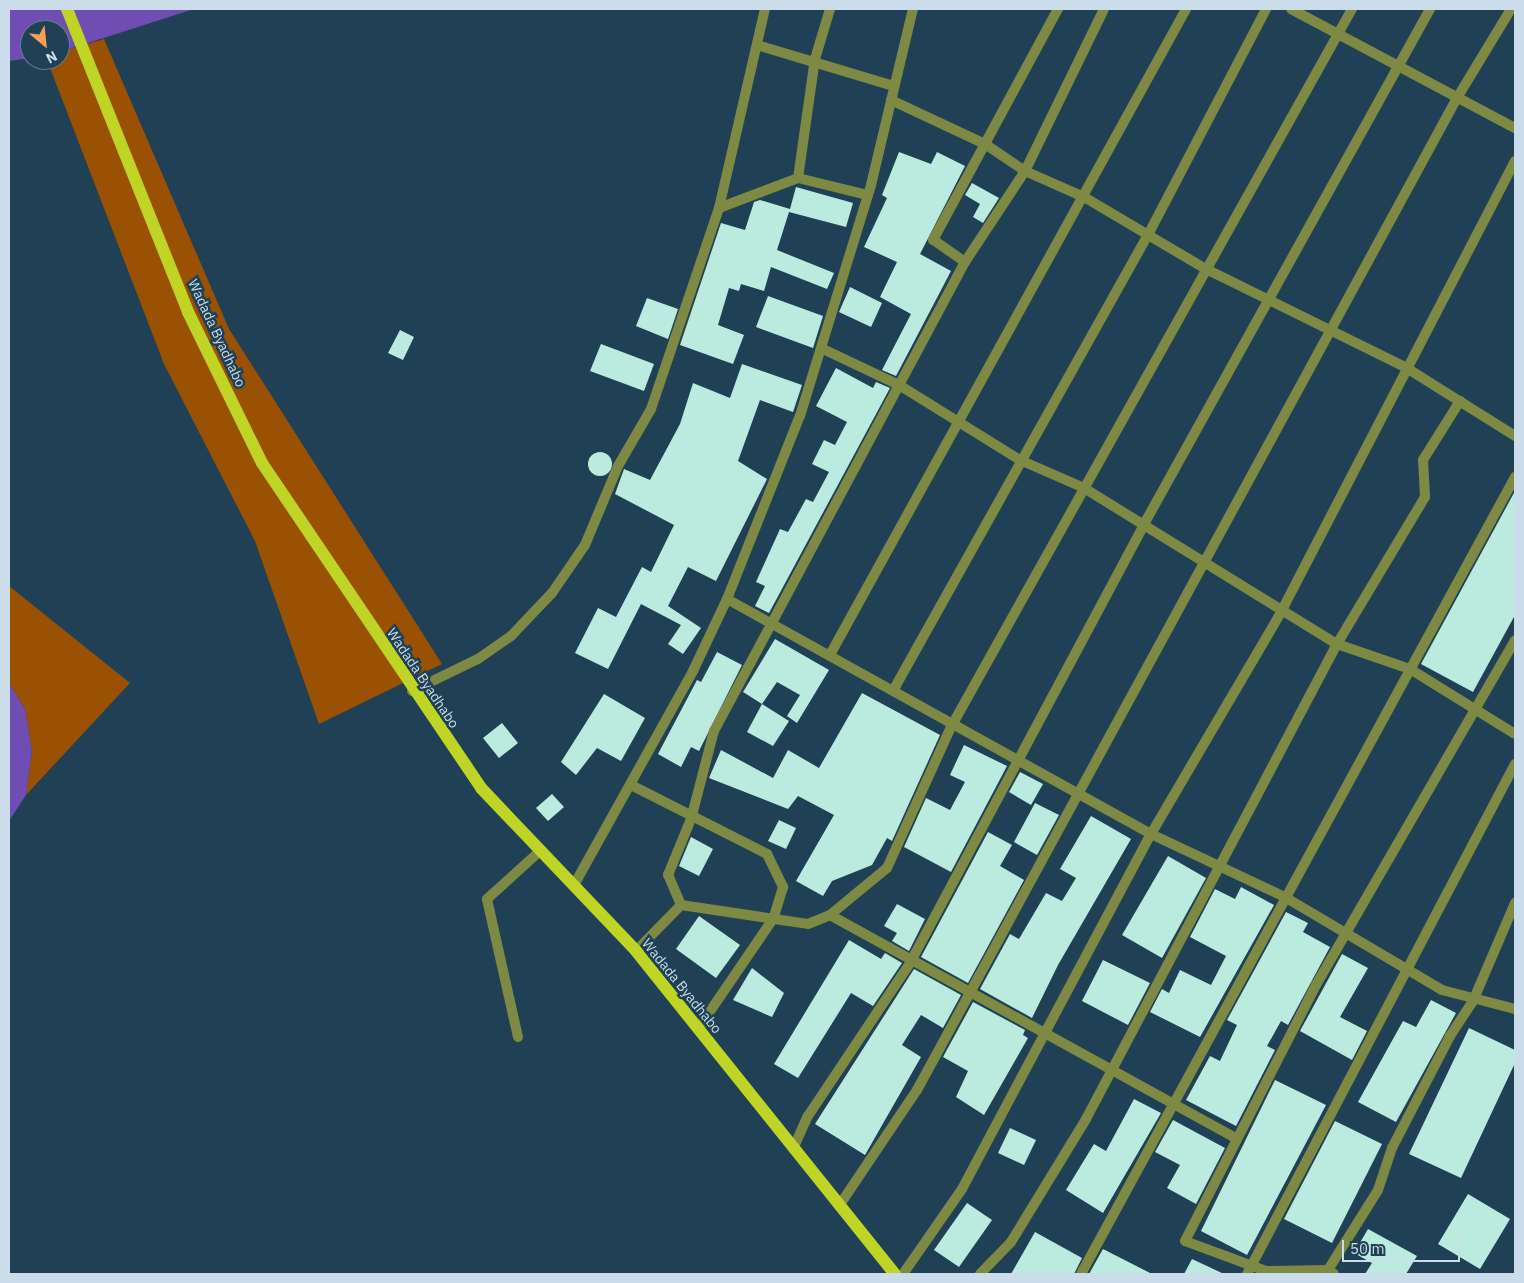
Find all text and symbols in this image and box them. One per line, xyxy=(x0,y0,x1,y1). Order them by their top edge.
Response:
north arrow xyxy=(20,20,70,70)
text: N xyxy=(43,47,60,68)
street label: Wadada Byadhabo xyxy=(185,276,249,390)
street label: Wadada Byadhabo xyxy=(383,625,463,731)
street label: Wadada Byadhabo xyxy=(639,935,725,1037)
scale bar xyxy=(1344,1230,1462,1262)
text: 50 m xyxy=(1350,1239,1385,1258)

